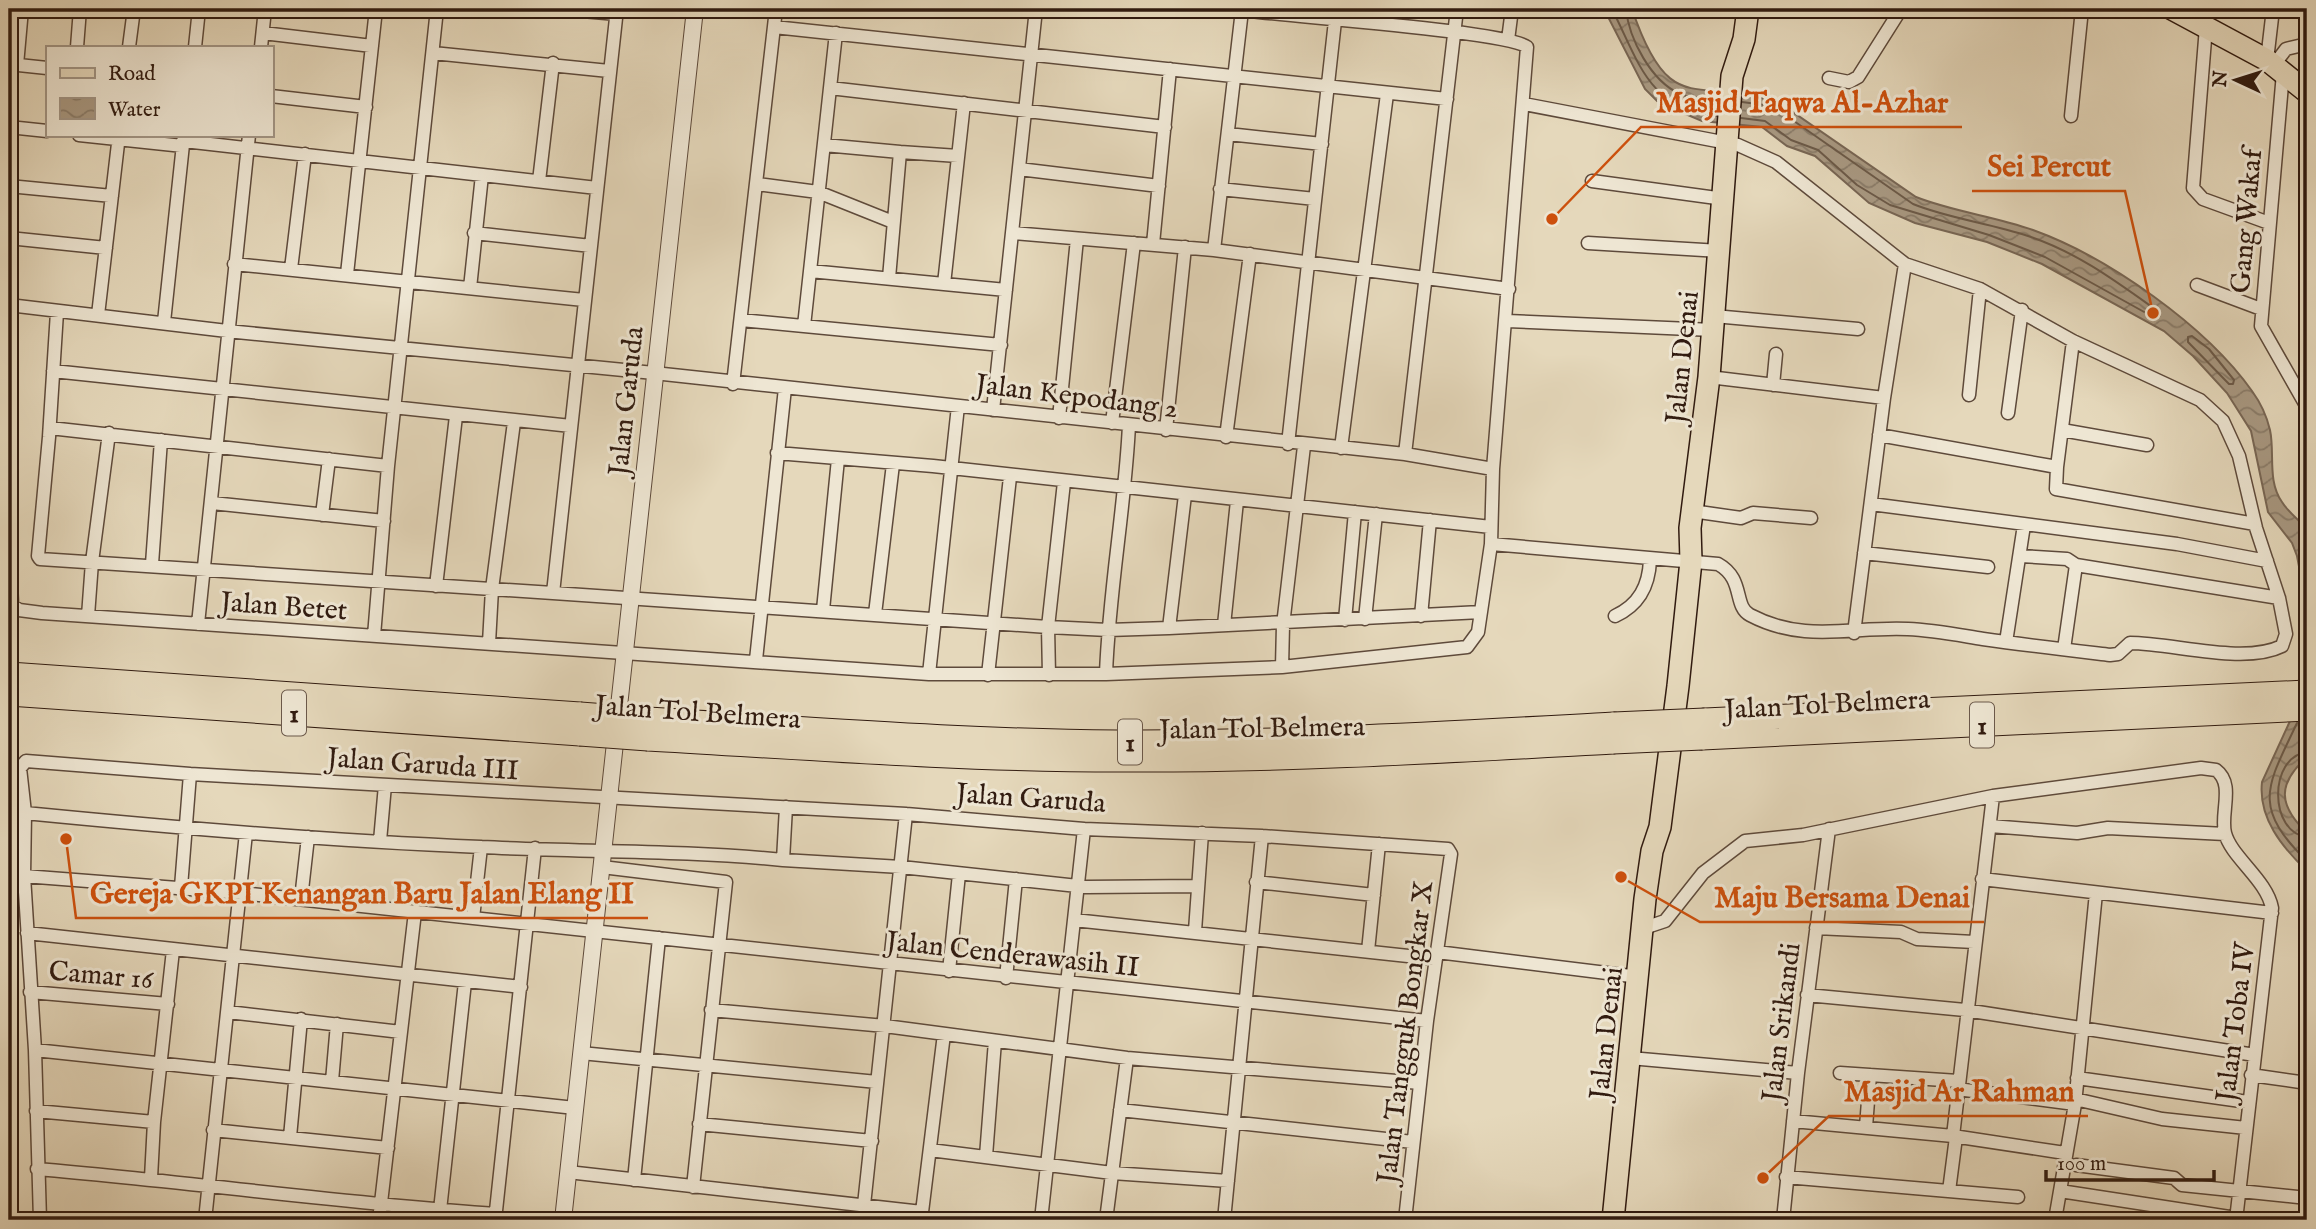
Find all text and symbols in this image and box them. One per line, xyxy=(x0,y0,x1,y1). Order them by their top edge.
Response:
legend xyxy=(46,46,273,136)
north arrow xyxy=(2200,46,2270,116)
text: Road xyxy=(108,61,156,88)
text: N xyxy=(2208,69,2234,89)
callout: Masjid Taqwa Al-Azhar xyxy=(1641,76,1962,127)
text: Masjid Taqwa Al-Azhar xyxy=(1656,85,1949,123)
text: Water xyxy=(108,97,161,124)
callout: Sei Percut xyxy=(1972,140,2125,191)
street label: Gang Wakaf xyxy=(2224,143,2272,295)
text: Sei Percut xyxy=(1987,149,2112,187)
street label: Jalan Denai xyxy=(1659,289,1708,428)
street label: Jalan Garuda xyxy=(602,324,653,481)
street label: Jalan Kepodang 2 xyxy=(971,367,1180,427)
street label: Jalan Betet xyxy=(216,585,349,629)
street label: Jalan Tol Belmera xyxy=(1720,683,1932,729)
street label: Jalan Tol Belmera xyxy=(591,689,803,738)
road number: 1 xyxy=(282,691,306,736)
road number: 1 xyxy=(1970,702,1994,748)
street label: Jalan Tol Belmera xyxy=(1156,710,1366,749)
road number: 1 xyxy=(1118,720,1142,764)
street label: Jalan Garuda III xyxy=(323,741,520,790)
street label: Jalan Garuda xyxy=(952,777,1108,822)
callout: Gereja GKPI Kenangan Baru Jalan Elang II xyxy=(76,867,648,918)
callout: Maju Bersama Denai xyxy=(1700,871,1984,922)
text: Gereja GKPI Kenangan Baru Jalan Elang II xyxy=(90,876,634,914)
street label: Jalan Tangguk Bongkar X xyxy=(1370,879,1442,1189)
text: Maju Bersama Denai xyxy=(1714,880,1970,918)
street label: Jalan Cenderawasih II xyxy=(882,924,1141,986)
street label: Jalan Toba IV xyxy=(2209,939,2264,1107)
street label: Jalan Srikandi xyxy=(1755,941,1810,1107)
street label: Camar 16 xyxy=(47,955,156,999)
street label: Jalan Denai xyxy=(1583,965,1632,1104)
callout: Masjid Ar Rahman xyxy=(1829,1065,2088,1116)
text: Masjid Ar Rahman xyxy=(1844,1074,2074,1112)
scale bar xyxy=(2046,1138,2214,1182)
text: 100 m xyxy=(2057,1151,2106,1178)

